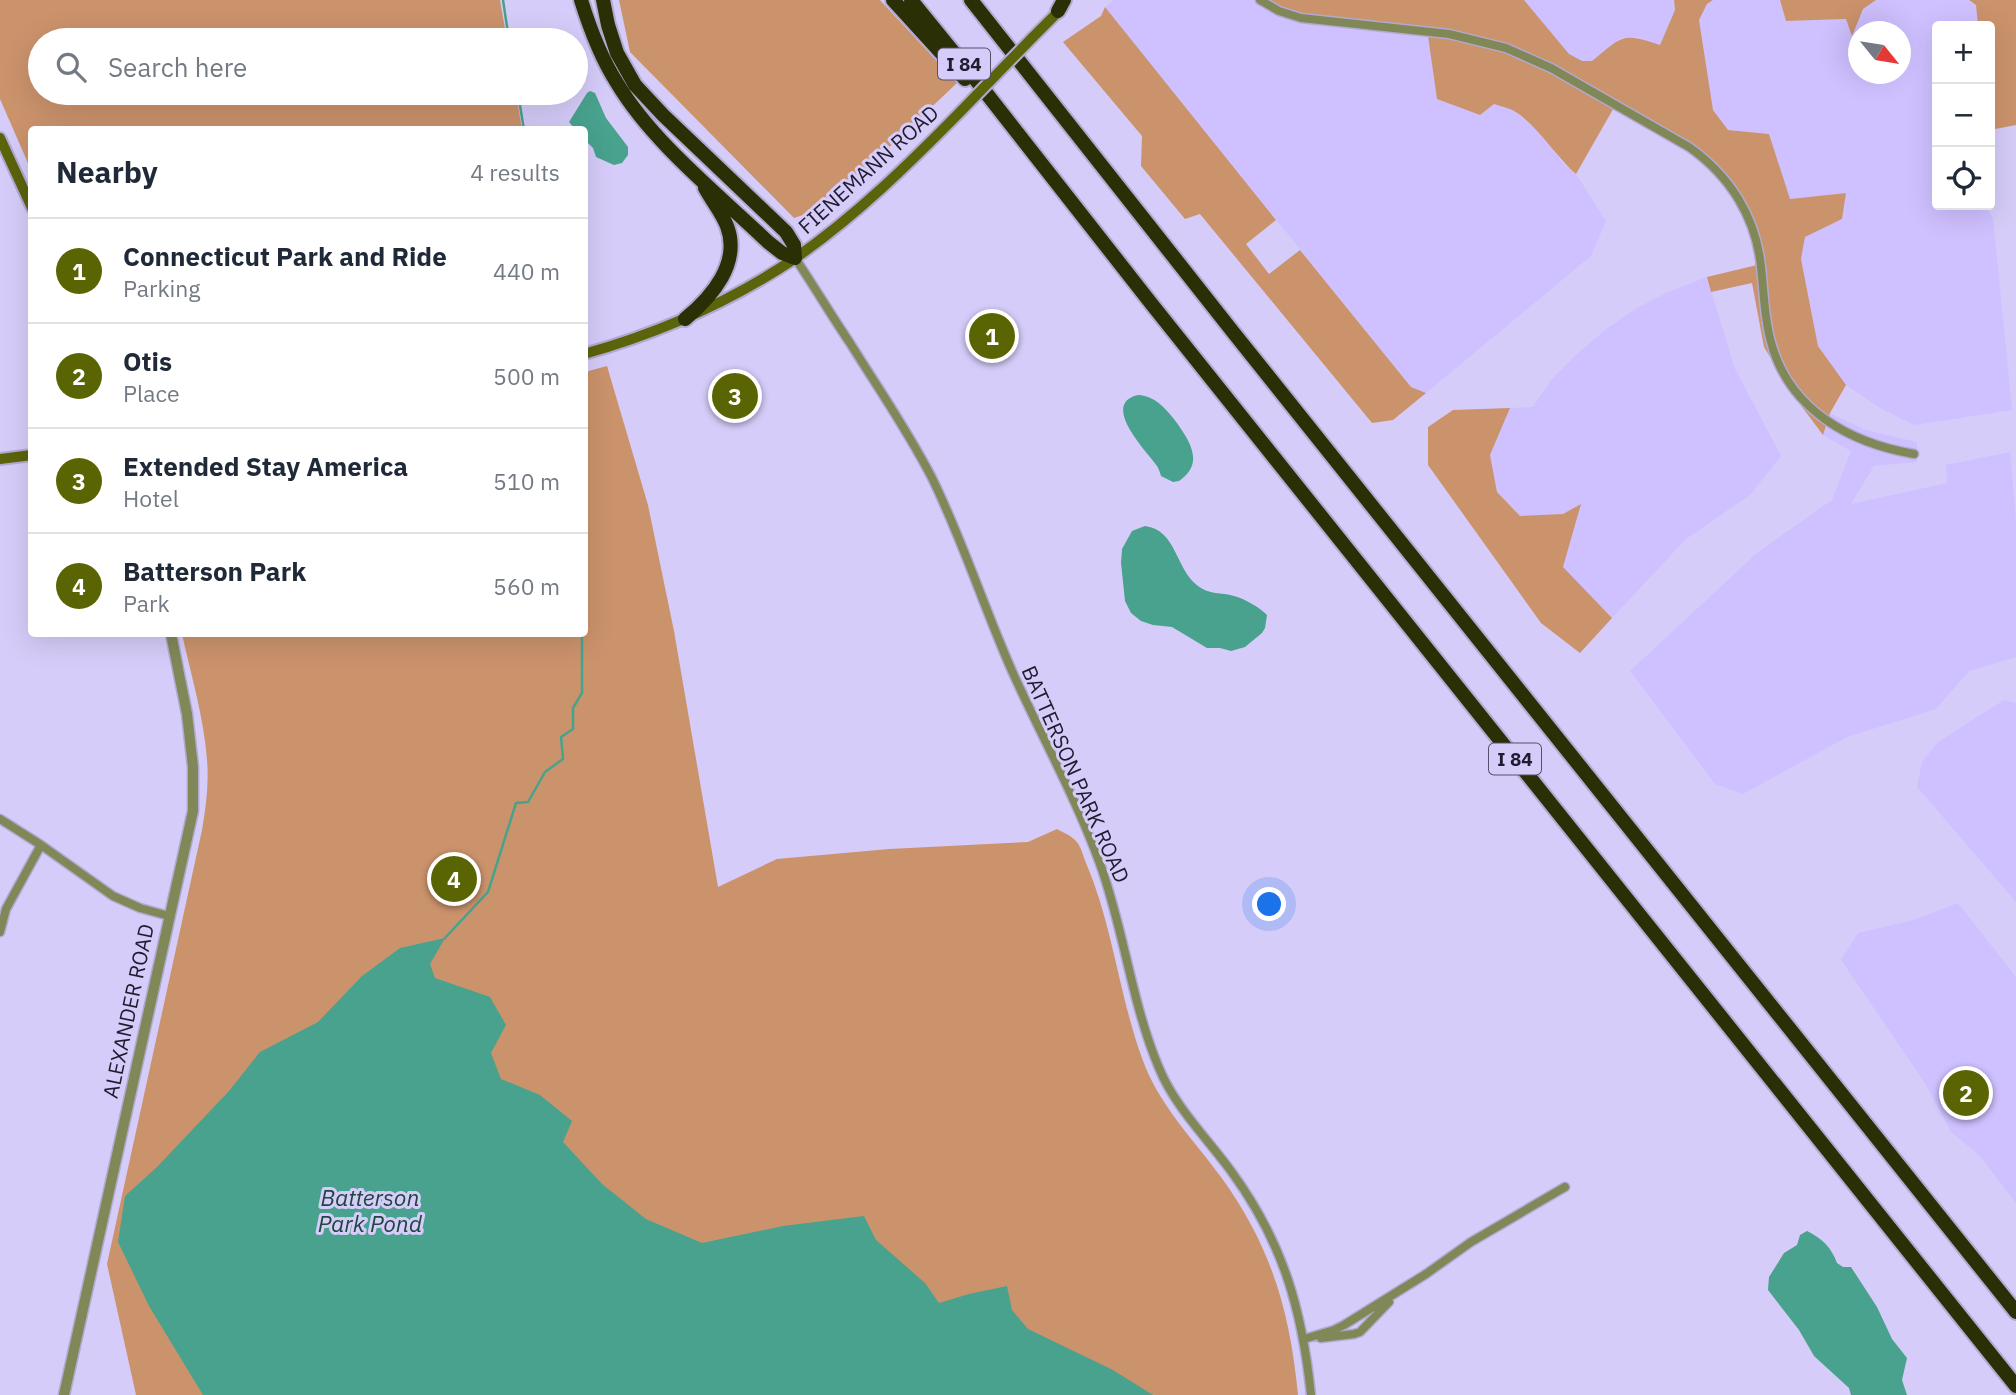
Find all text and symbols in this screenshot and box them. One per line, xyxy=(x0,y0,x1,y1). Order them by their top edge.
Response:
north arrow xyxy=(1848,21,1911,84)
map controls xyxy=(1932,21,1995,210)
button: + xyxy=(1932,21,1995,84)
search box xyxy=(28,28,588,105)
icon: search xyxy=(52,48,90,86)
road number: I 84 xyxy=(938,48,990,80)
text: Search here xyxy=(108,50,247,84)
button: − xyxy=(1932,84,1995,147)
street label: FIENEMANN ROAD xyxy=(792,98,944,240)
button: locate xyxy=(1932,147,1995,210)
text: Nearby xyxy=(56,152,158,191)
text: 4 results xyxy=(470,157,560,187)
text: Connecticut Park and Ride xyxy=(123,239,447,273)
text: 1 xyxy=(72,256,86,286)
text: 440 m xyxy=(493,256,560,286)
text: Parking xyxy=(123,273,201,303)
pin: 1 xyxy=(969,310,1015,362)
text: Otis xyxy=(123,344,172,378)
text: 2 xyxy=(72,361,86,391)
text: 500 m xyxy=(493,361,560,391)
pin: 3 xyxy=(712,370,758,422)
text: Place xyxy=(123,378,180,408)
text: Extended Stay America xyxy=(123,449,408,483)
text: 3 xyxy=(72,466,86,496)
text: 510 m xyxy=(493,466,560,496)
text: Hotel xyxy=(123,483,179,513)
text: Batterson Park xyxy=(123,554,306,588)
text: 4 xyxy=(72,571,86,601)
text: 560 m xyxy=(493,571,560,601)
text: Park xyxy=(123,588,170,618)
street label: BATTERSON PARK ROAD xyxy=(1015,661,1137,887)
road number: I 84 xyxy=(1489,744,1541,774)
pin: 4 xyxy=(431,853,477,905)
your location xyxy=(1252,887,1286,921)
street label: ALEXANDER ROAD xyxy=(96,921,160,1101)
pin: 2 xyxy=(1943,1067,1989,1119)
water label: Batterson Park Pond xyxy=(318,1182,423,1238)

